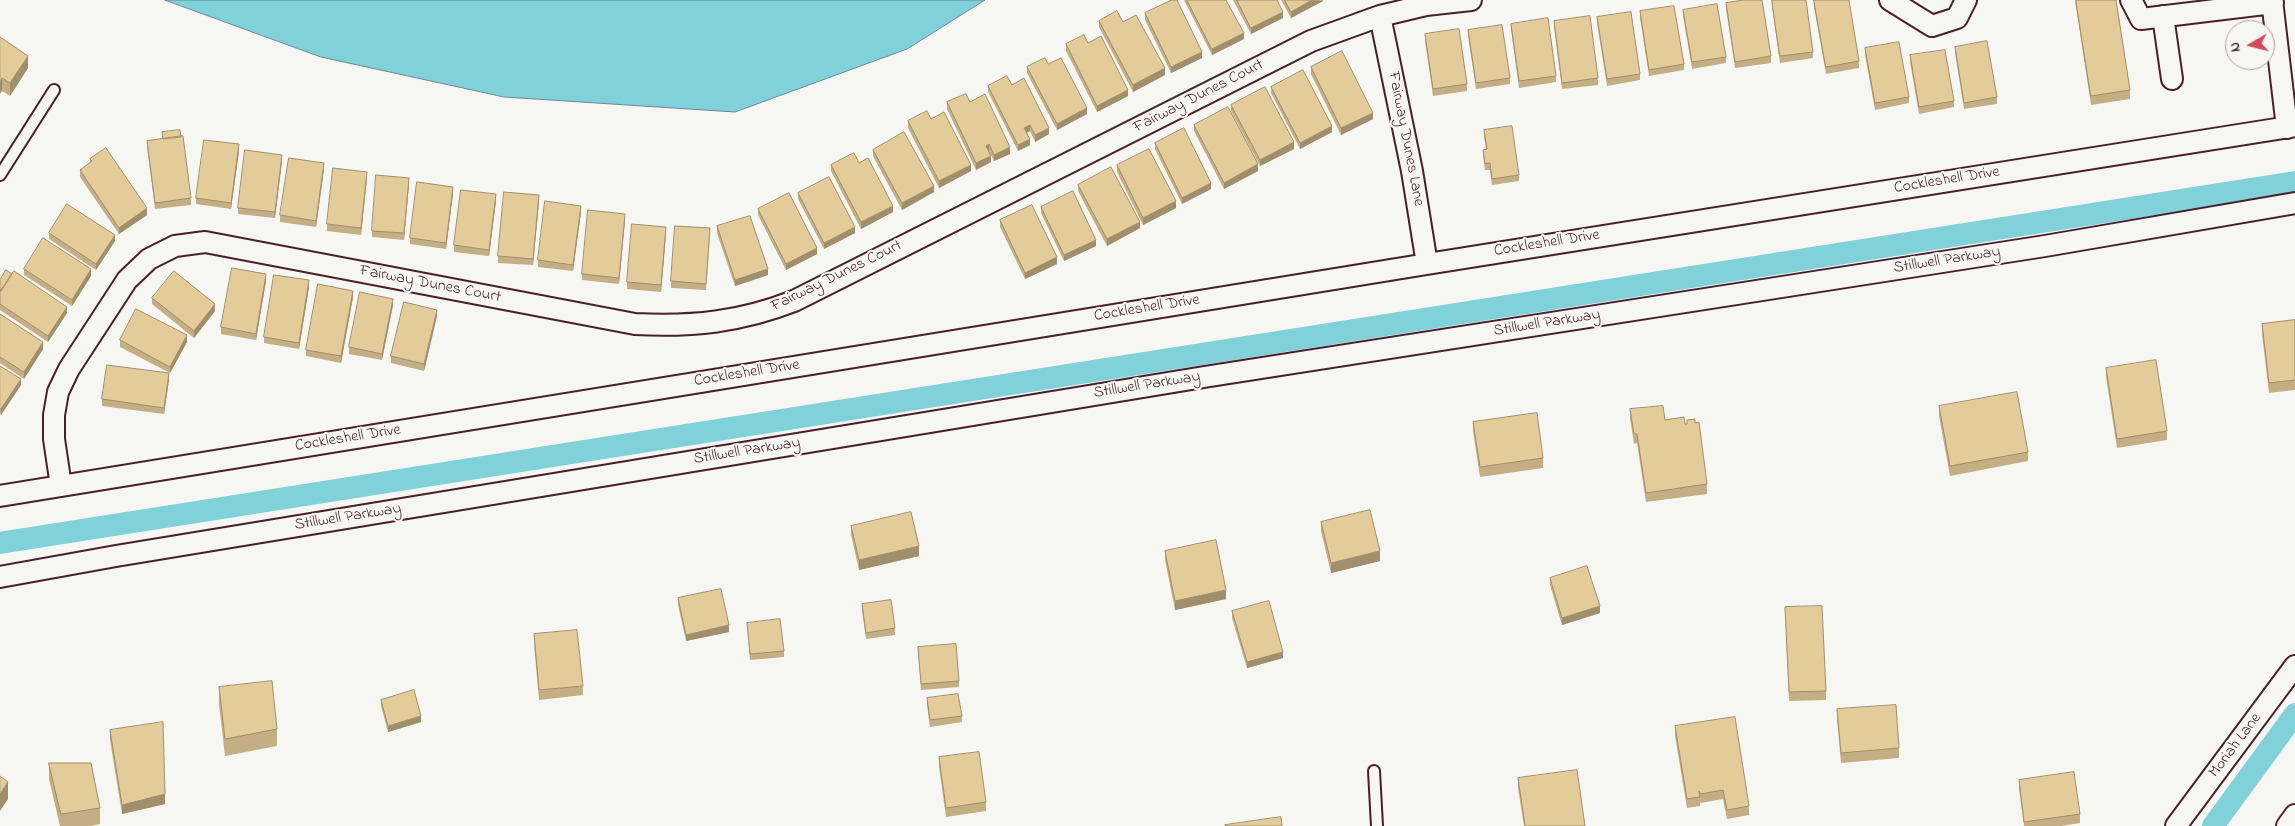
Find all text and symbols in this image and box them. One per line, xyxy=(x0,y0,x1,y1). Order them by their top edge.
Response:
north arrow xyxy=(2225,20,2275,70)
text: N xyxy=(2225,41,2247,53)
street label: Fairway Dunes Court xyxy=(1131,56,1267,138)
street label: Fairway Dunes Lane xyxy=(1383,70,1427,208)
street label: Cockleshell Drive xyxy=(1893,163,2001,199)
street label: Cockleshell Drive xyxy=(1493,226,1601,262)
street label: Fairway Dunes Court xyxy=(768,237,906,317)
street label: Stillwell Parkway xyxy=(1892,243,2002,279)
street label: Fairway Dunes Court xyxy=(358,262,502,308)
street label: Cockleshell Drive xyxy=(1093,291,1201,327)
street label: Stillwell Parkway xyxy=(1492,306,1602,342)
street label: Cockleshell Drive xyxy=(693,356,801,392)
street label: Stillwell Parkway xyxy=(1092,368,1202,404)
street label: Cockleshell Drive xyxy=(294,421,402,457)
street label: Stillwell Parkway xyxy=(692,434,802,470)
street label: Stillwell Parkway xyxy=(293,500,403,536)
street label: Moriah Lane xyxy=(2206,710,2266,782)

